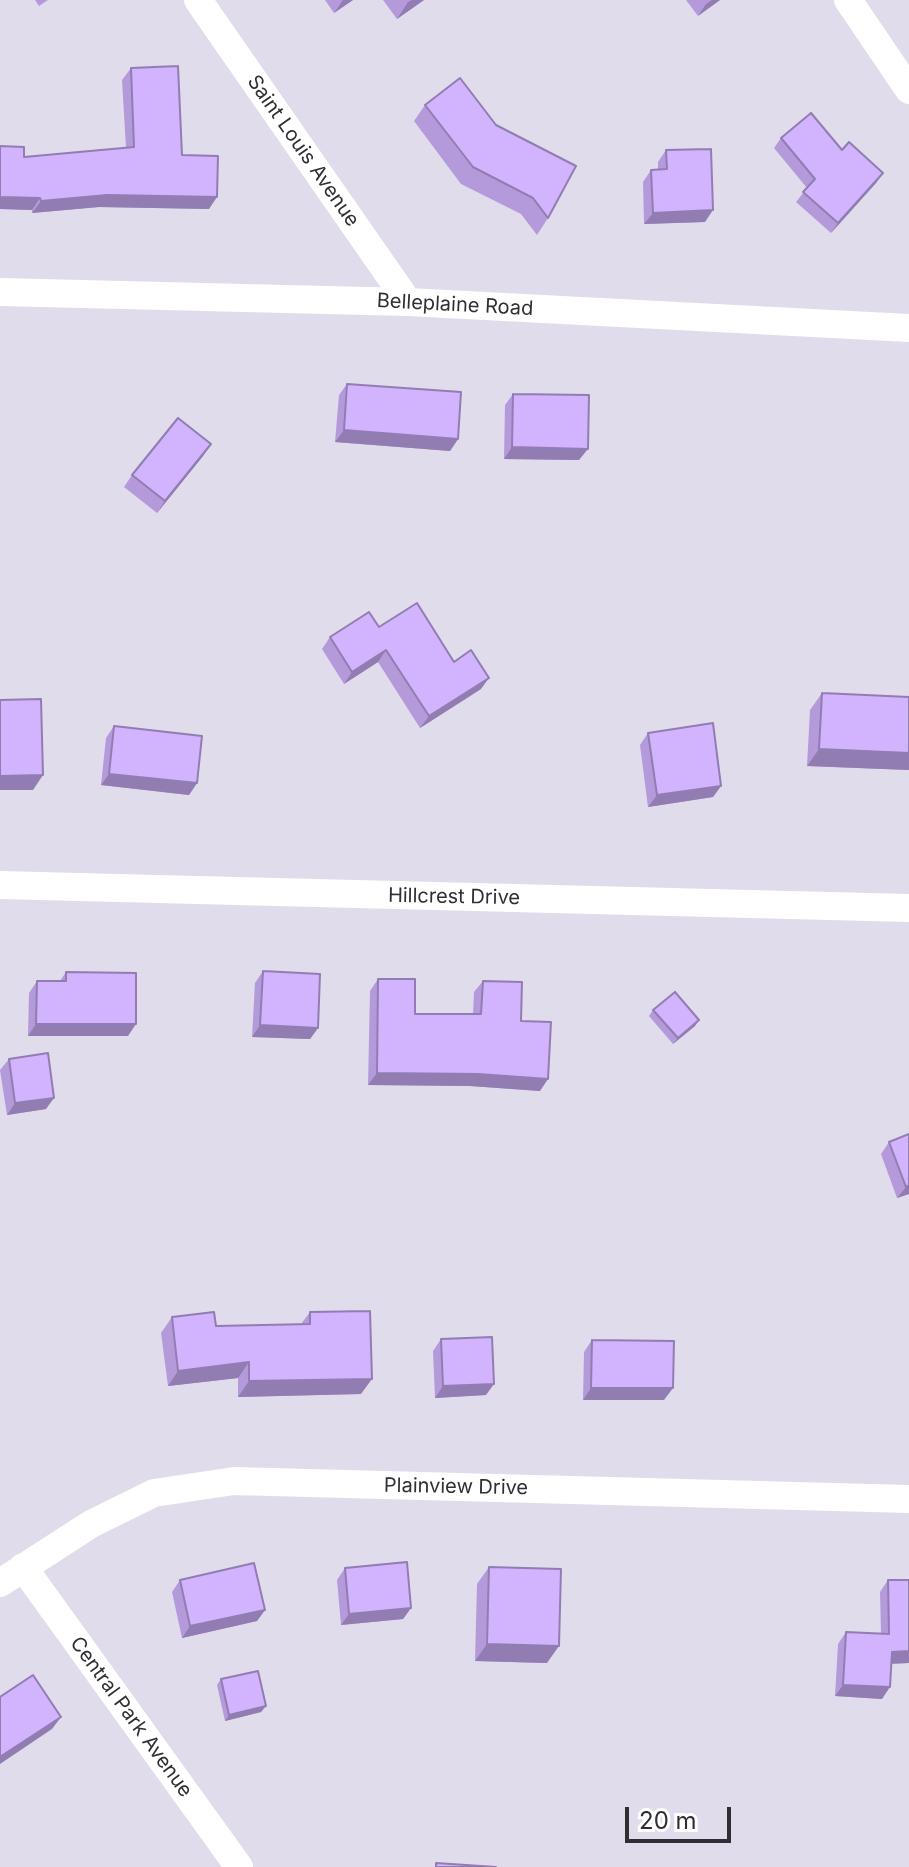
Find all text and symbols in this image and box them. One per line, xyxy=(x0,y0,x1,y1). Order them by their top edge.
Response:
street label: Saint Louis Avenue xyxy=(242,71,364,231)
street label: Belleplaine Road xyxy=(376,289,534,321)
street label: Hillcrest Drive xyxy=(388,884,520,910)
street label: Plainview Drive xyxy=(384,1474,528,1500)
street label: Central Park Avenue xyxy=(65,1632,197,1802)
scale bar xyxy=(629,1791,735,1841)
text: 20 m xyxy=(639,1806,697,1835)

